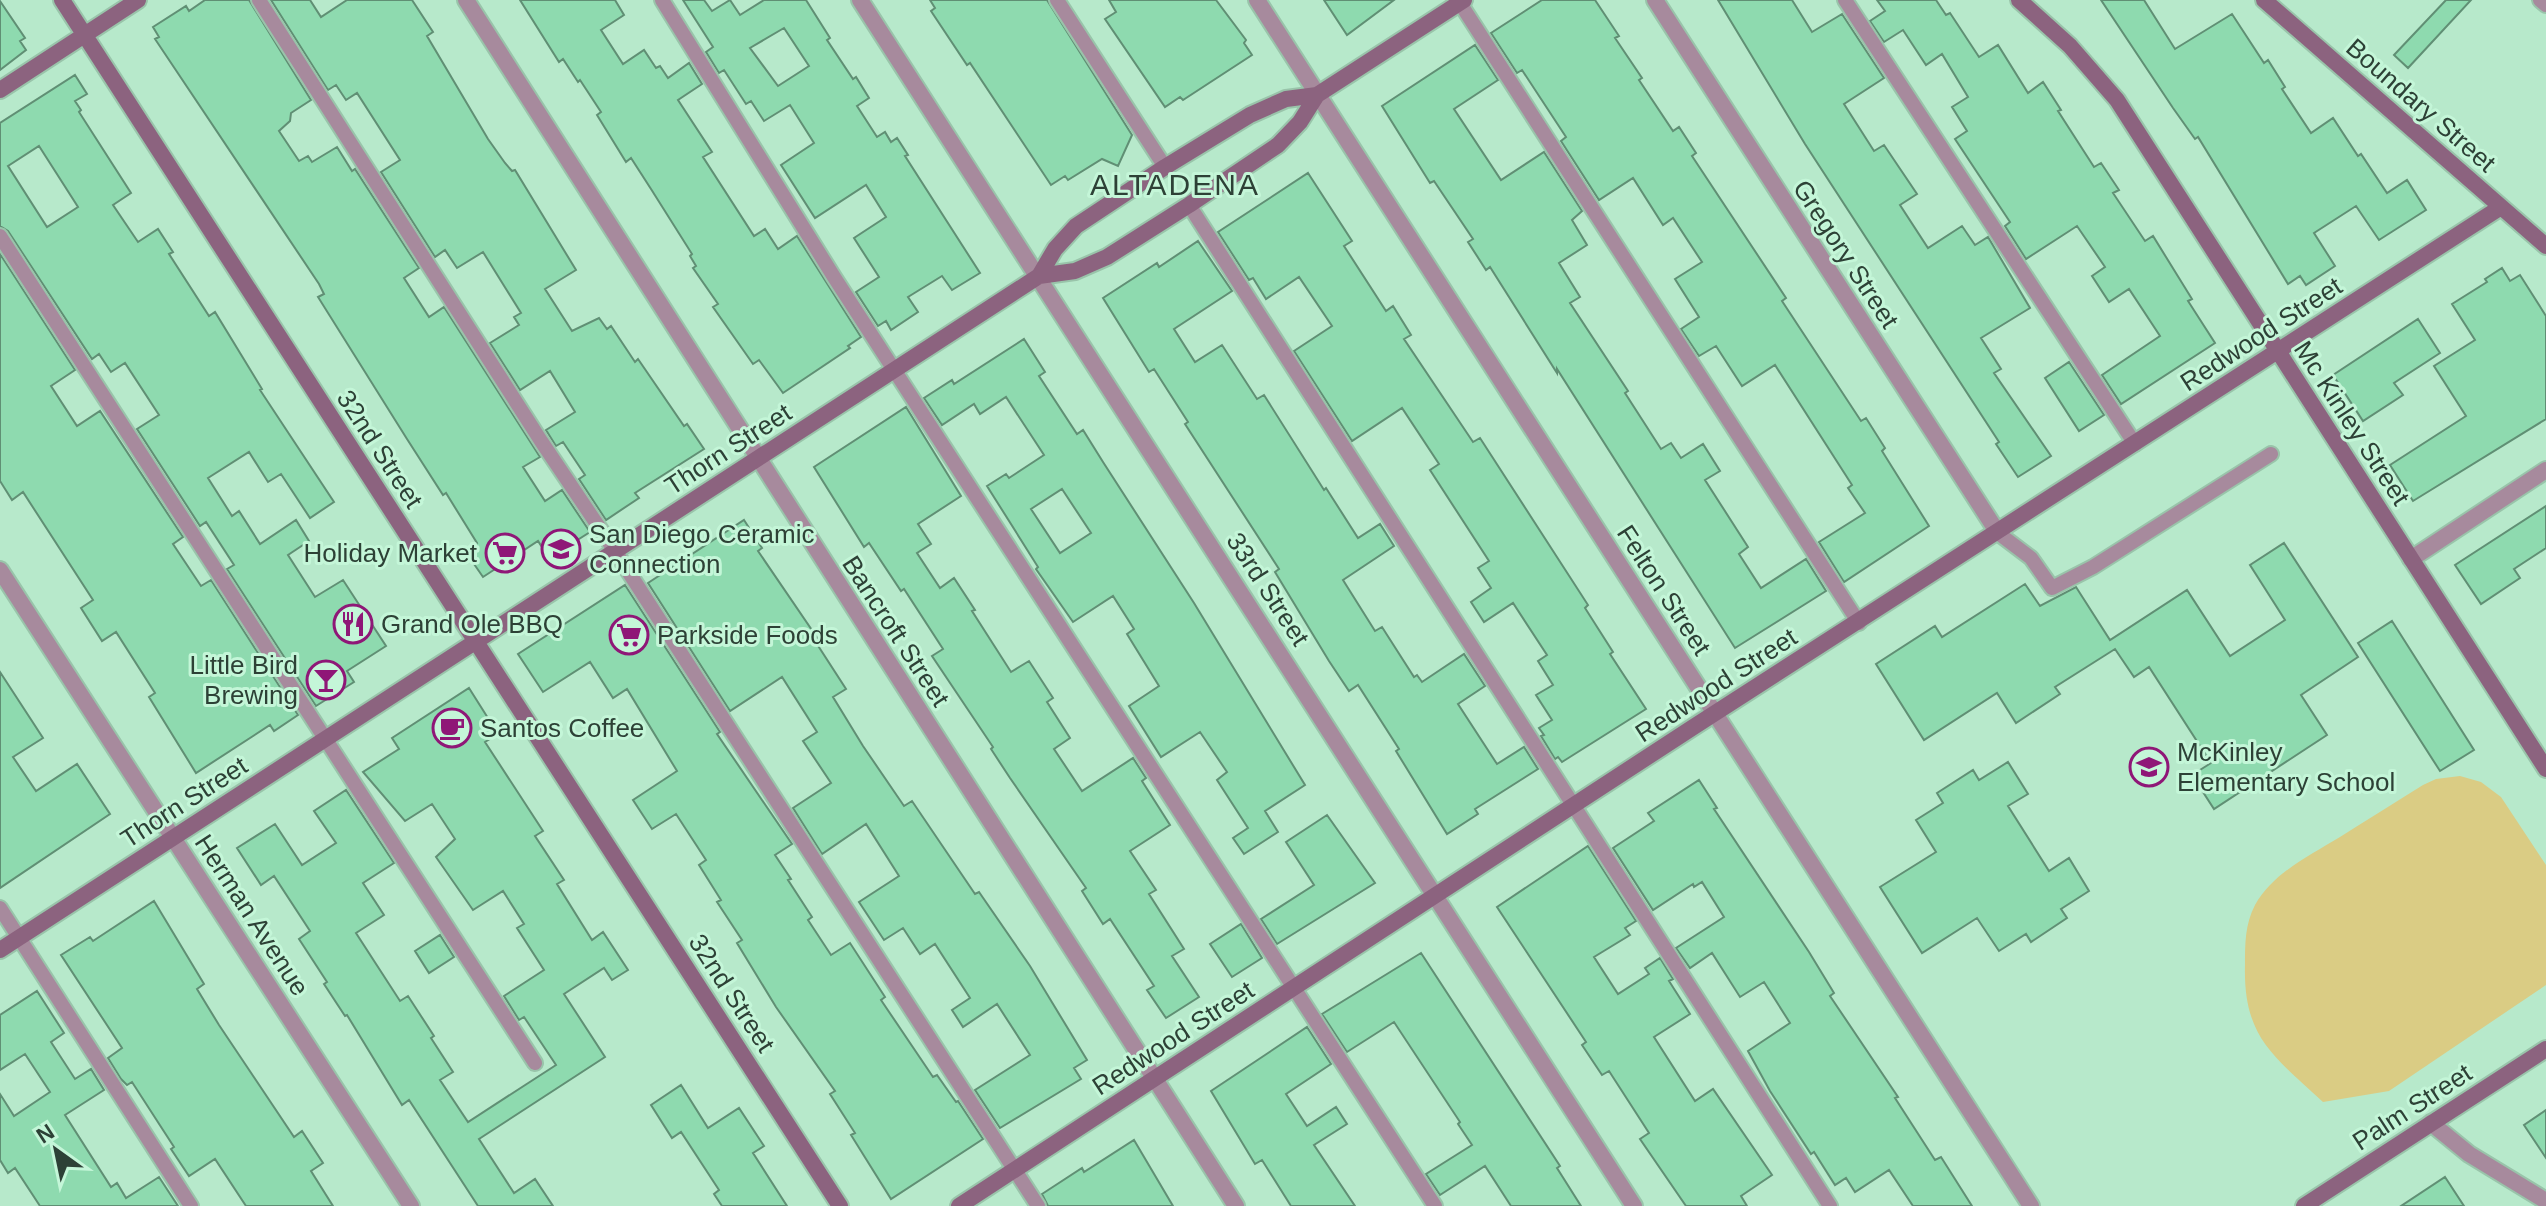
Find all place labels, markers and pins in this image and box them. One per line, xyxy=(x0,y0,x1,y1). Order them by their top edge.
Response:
place label: San Diego Ceramic Connection xyxy=(589,519,814,579)
school or university icon: San Diego Ceramic Connection xyxy=(540,528,582,570)
supermarket icon: Holiday Market xyxy=(484,532,526,574)
place label: Holiday Market xyxy=(304,538,478,568)
restaurant icon: Grand Ole BBQ xyxy=(332,603,374,645)
place label: Grand Ole BBQ xyxy=(381,609,563,639)
supermarket icon: Parkside Foods xyxy=(608,614,650,656)
place label: Parkside Foods xyxy=(657,620,838,650)
place label: Little Bird Brewing xyxy=(190,650,298,710)
bar icon: Little Bird Brewing xyxy=(305,659,347,701)
cafe icon: Santos Coffee xyxy=(431,707,473,749)
place label: Santos Coffee xyxy=(480,713,644,743)
place label: McKinley Elementary School xyxy=(2177,737,2395,797)
school or university icon: McKinley Elementary School xyxy=(2128,746,2170,788)

